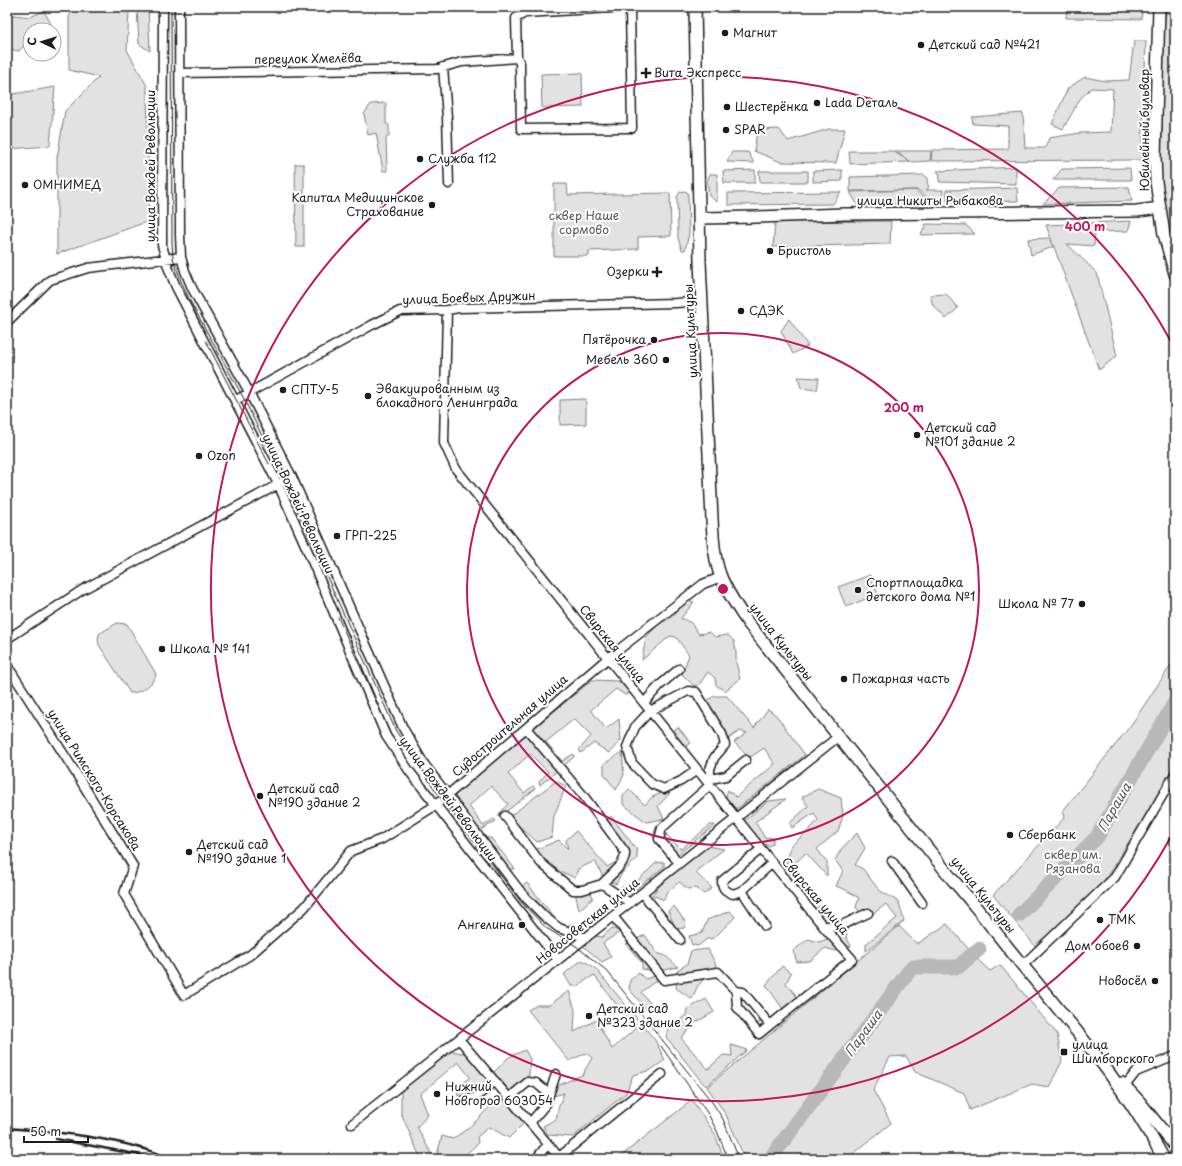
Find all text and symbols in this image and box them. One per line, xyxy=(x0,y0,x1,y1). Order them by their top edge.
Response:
north arrow xyxy=(22,22,62,62)
place label: Магнит xyxy=(733,23,778,41)
marker: Магнит xyxy=(720,28,730,38)
place label: Детский сад №421 xyxy=(928,35,1040,53)
text: С xyxy=(23,37,40,46)
marker: Детский сад №421 xyxy=(916,40,926,50)
street label: переулок Хмелёва xyxy=(254,48,362,68)
place label: Вита Экспресс xyxy=(654,63,741,81)
marker: Вита Экспресс xyxy=(641,68,651,78)
street label: Юбилейный бульвар xyxy=(1135,69,1153,191)
street label: улица Вождей Революции xyxy=(141,90,159,242)
place label: Lada Dеталь xyxy=(825,93,898,111)
place label: Шестерёнка xyxy=(735,97,809,115)
marker: Lada Dеталь xyxy=(812,98,822,108)
marker: Шестерёнка xyxy=(722,102,732,112)
place label: SPAR xyxy=(734,120,766,138)
marker: SPAR xyxy=(721,125,731,135)
place label: Служба 112 xyxy=(428,149,497,167)
marker: Служба 112 xyxy=(415,154,425,164)
place label: ОМНИМЕД xyxy=(33,175,101,193)
marker: ОМНИМЕД xyxy=(20,180,30,190)
place label: Капитал Медицинское Страхование xyxy=(292,188,424,220)
street label: улица Никиты Рыбакова xyxy=(857,191,1004,209)
marker: Капитал Медицинское Страхование xyxy=(427,200,437,210)
park label: сквер Наше сормово xyxy=(549,206,619,238)
text: 400 m xyxy=(1065,217,1105,235)
place label: Бристоль xyxy=(778,241,831,259)
marker: Бристоль xyxy=(765,246,775,256)
place label: Озерки xyxy=(606,262,649,280)
marker: Озерки xyxy=(652,267,662,277)
street label: улица Культуры xyxy=(679,283,701,379)
street label: улица Боевых Дружин xyxy=(402,286,536,308)
place label: СДЭК xyxy=(749,301,784,319)
marker: СДЭК xyxy=(736,306,746,316)
place label: Пятёрочка xyxy=(583,330,646,348)
marker: Пятёрочка xyxy=(649,335,659,345)
place label: Мебель 360 xyxy=(586,350,658,368)
marker: Мебель 360 xyxy=(661,355,671,365)
place label: Эвакуированным из блокадного Ленинграда xyxy=(376,379,518,411)
place label: СПТУ-5 xyxy=(291,380,339,398)
marker: СПТУ-5 xyxy=(278,385,288,395)
marker: Эвакуированным из блокадного Ленинграда xyxy=(363,391,373,401)
text: 200 m xyxy=(884,398,924,416)
place label: Детский сад №101 здание 2 xyxy=(924,418,1016,450)
marker: Детский сад №101 здание 2 xyxy=(912,430,922,440)
street label: улица Вождей Революции xyxy=(258,431,339,577)
place label: Ozon xyxy=(207,446,236,464)
marker: Ozon xyxy=(194,451,204,461)
place label: ГРП-225 xyxy=(345,526,397,544)
marker: ГРП-225 xyxy=(332,531,342,541)
place label: Спортплощадка детского дома №1 xyxy=(866,573,975,605)
centre of rings xyxy=(716,582,730,596)
marker: Спортплощадка детского дома №1 xyxy=(853,585,863,595)
place label: Школа № 77 xyxy=(998,594,1075,612)
street label: улица Культуры xyxy=(746,599,818,684)
marker: Школа № 77 xyxy=(1077,599,1087,609)
street label: Свирская улица xyxy=(576,600,650,687)
place label: Школа № 141 xyxy=(170,639,250,657)
marker: Школа № 141 xyxy=(157,644,167,654)
place label: Пожарная часть xyxy=(852,669,950,687)
street label: Судостроительная улица xyxy=(448,670,571,781)
marker: Пожарная часть xyxy=(839,674,849,684)
street label: улица Римского-Корсакова xyxy=(44,705,146,854)
street label: улица Вождей Революции xyxy=(396,732,502,865)
water label: Параша xyxy=(1092,778,1136,835)
place label: Детский сад №190 здание 2 xyxy=(267,779,361,811)
marker: Детский сад №190 здание 2 xyxy=(255,791,265,801)
place label: Сбербанк xyxy=(1018,825,1077,843)
marker: Сбербанк xyxy=(1005,830,1015,840)
place label: Детский сад №190 здание 1 xyxy=(196,835,286,867)
park label: сквер им. Рязанова xyxy=(1044,845,1102,877)
marker: Детский сад №190 здание 1 xyxy=(184,847,194,857)
street label: улица Культуры xyxy=(947,852,1020,937)
street label: Свирская улица xyxy=(778,853,854,938)
street label: Новосоветская улица xyxy=(532,872,643,968)
place label: ТМК xyxy=(1108,910,1136,928)
place label: Ангелина xyxy=(457,915,514,933)
marker: ТМК xyxy=(1095,915,1105,925)
marker: Ангелина xyxy=(517,920,527,930)
place label: Дом обоев xyxy=(1065,936,1129,954)
marker: Дом обоев xyxy=(1132,941,1142,951)
place label: Новосёл xyxy=(1098,971,1147,989)
marker: Новосёл xyxy=(1150,976,1160,986)
place label: Детский сад №323 здание 2 xyxy=(596,999,693,1031)
water label: Параша xyxy=(839,1005,886,1060)
marker: Детский сад №323 здание 2 xyxy=(584,1011,594,1021)
place label: улица Шимборского xyxy=(1072,1035,1155,1067)
marker: улица Шимборского xyxy=(1059,1047,1069,1057)
place label: Нижний Новгород 603054 xyxy=(445,1077,553,1109)
marker: Нижний Новгород 603054 xyxy=(432,1089,442,1099)
scale bar xyxy=(24,1118,88,1144)
text: 50 m xyxy=(30,1122,61,1140)

